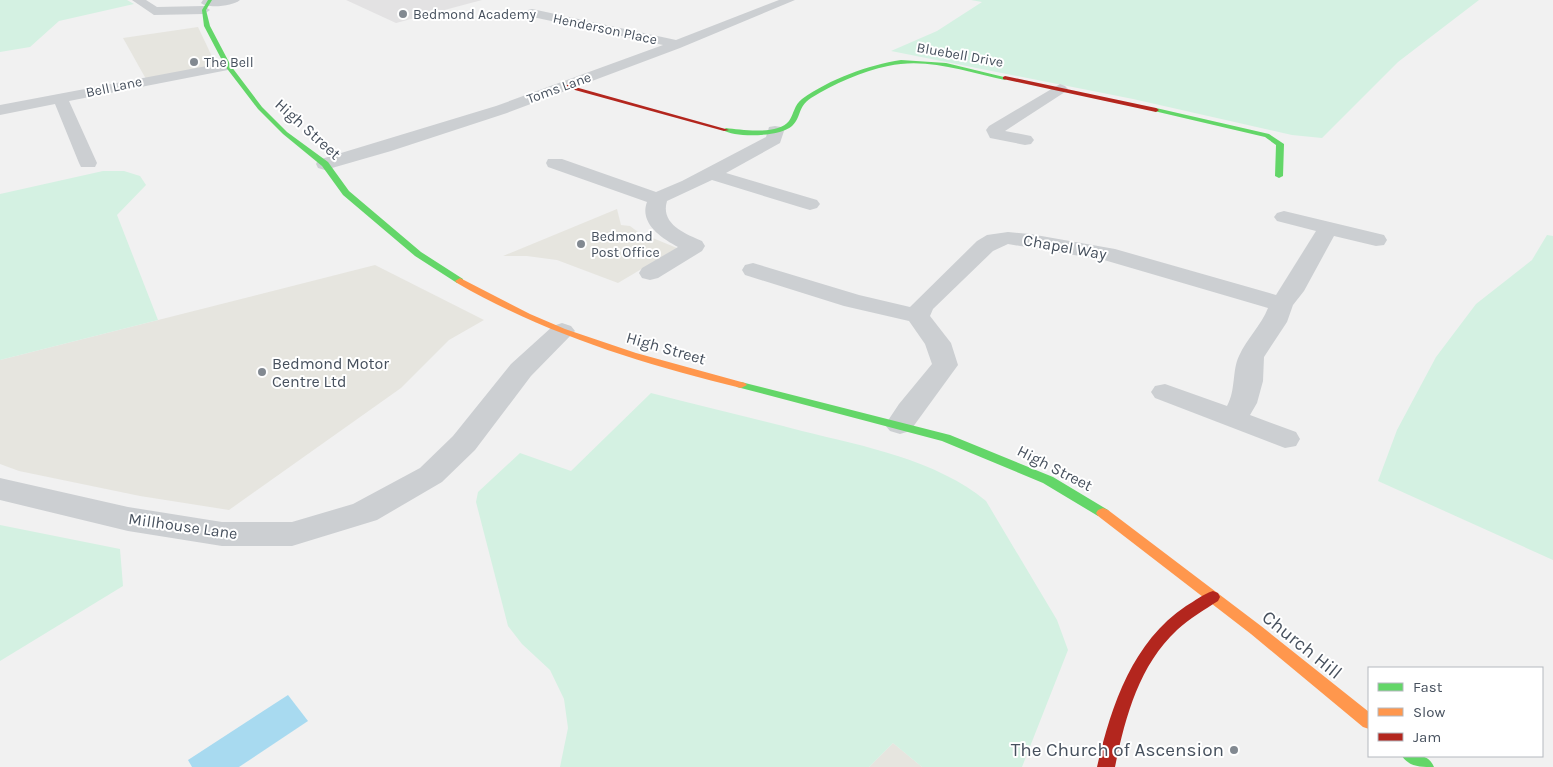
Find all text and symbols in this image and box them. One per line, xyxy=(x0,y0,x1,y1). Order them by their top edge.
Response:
place label: Bedmond Academy xyxy=(413,6,537,23)
marker: Bedmond Academy xyxy=(397,8,409,20)
street label: Henderson Place xyxy=(551,10,659,48)
street label: Bluebell Drive xyxy=(915,39,1005,71)
place label: The Bell xyxy=(204,54,254,71)
marker: The Bell xyxy=(188,56,200,68)
street label: Toms Lane xyxy=(525,69,593,107)
street label: Bell Lane xyxy=(84,73,144,101)
street label: High Street xyxy=(271,95,345,163)
place label: Bedmond Post Office xyxy=(591,228,660,261)
street label: Chapel Way xyxy=(1022,230,1109,264)
marker: Bedmond Post Office xyxy=(575,238,587,250)
street label: High Street xyxy=(624,328,708,368)
place label: Bedmond Motor Centre Ltd xyxy=(272,354,389,391)
marker: Bedmond Motor Centre Ltd xyxy=(256,366,268,378)
street label: High Street xyxy=(1014,441,1096,495)
street label: Millhouse Lane xyxy=(127,509,239,543)
street label: Church Hill xyxy=(1258,606,1346,684)
legend xyxy=(1368,667,1543,757)
text: Fast xyxy=(1413,678,1443,696)
text: Slow xyxy=(1413,703,1445,721)
text: Jam xyxy=(1413,728,1441,746)
place label: The Church of Ascension xyxy=(1011,739,1224,761)
marker: The Church of Ascension xyxy=(1228,744,1240,756)

